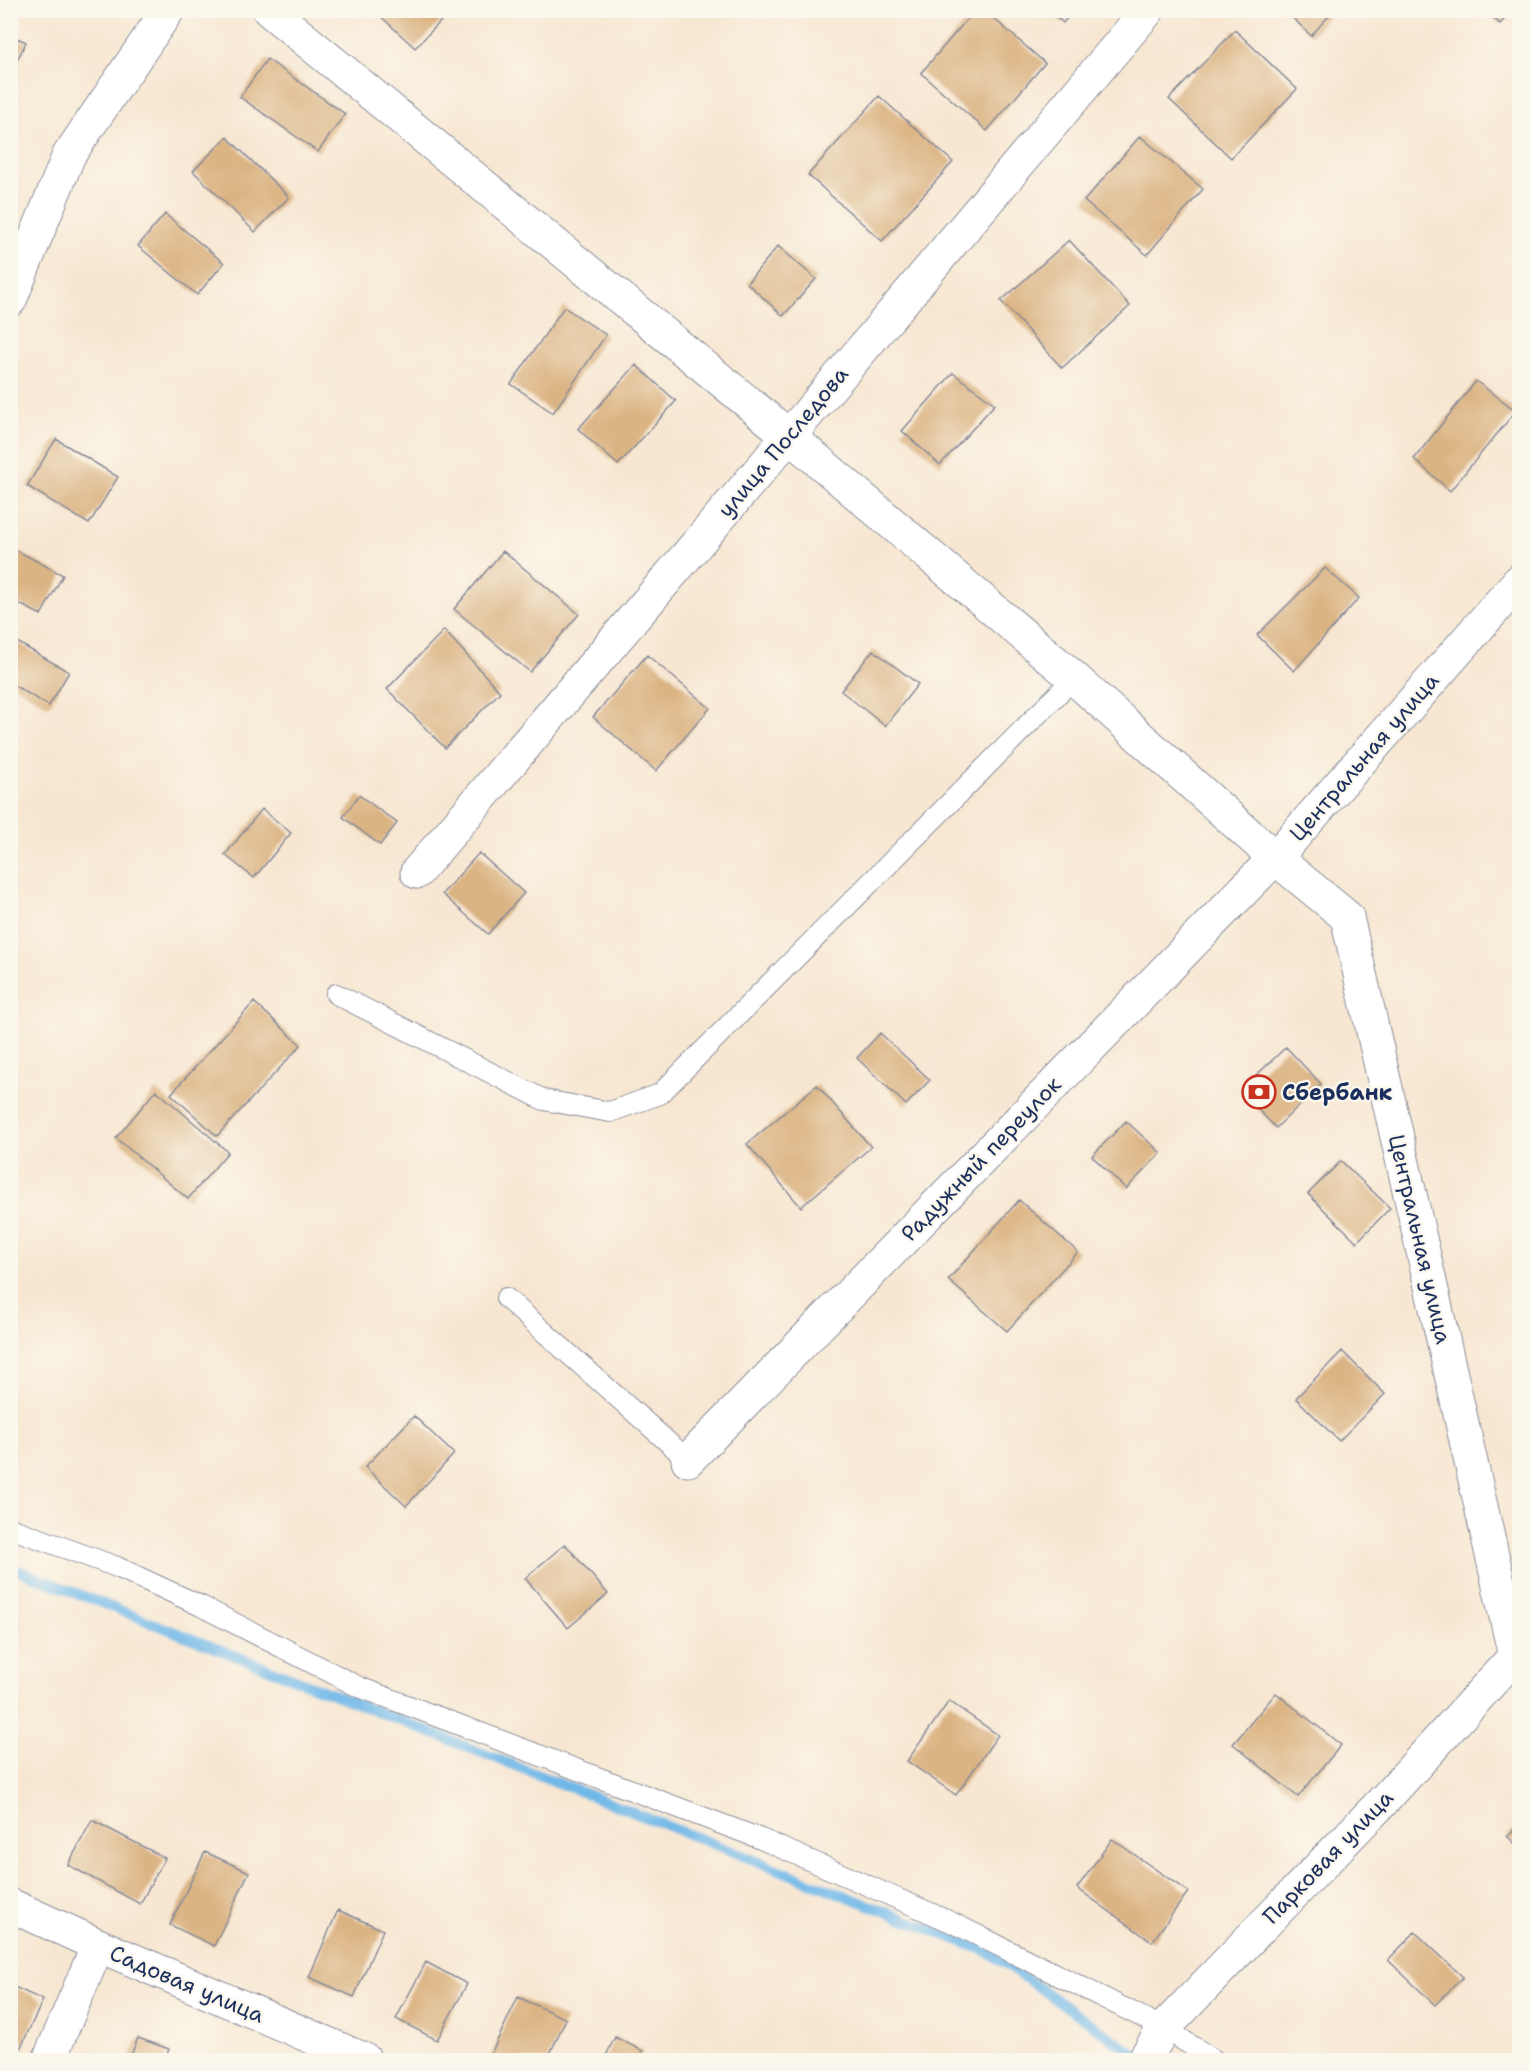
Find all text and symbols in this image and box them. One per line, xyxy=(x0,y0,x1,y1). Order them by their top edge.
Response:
street label: улица Последова xyxy=(711,360,855,524)
street label: Центральная улица xyxy=(1283,666,1445,847)
street label: Радужный переулок xyxy=(895,1070,1068,1248)
bank icon: Сбербанк xyxy=(1241,1074,1277,1110)
place label: Сбербанк xyxy=(1282,1078,1392,1107)
street label: Центральная улица xyxy=(1382,1131,1458,1347)
street label: Парковая улица xyxy=(1256,1783,1400,1930)
street label: Садовая улица xyxy=(105,1938,269,2030)

